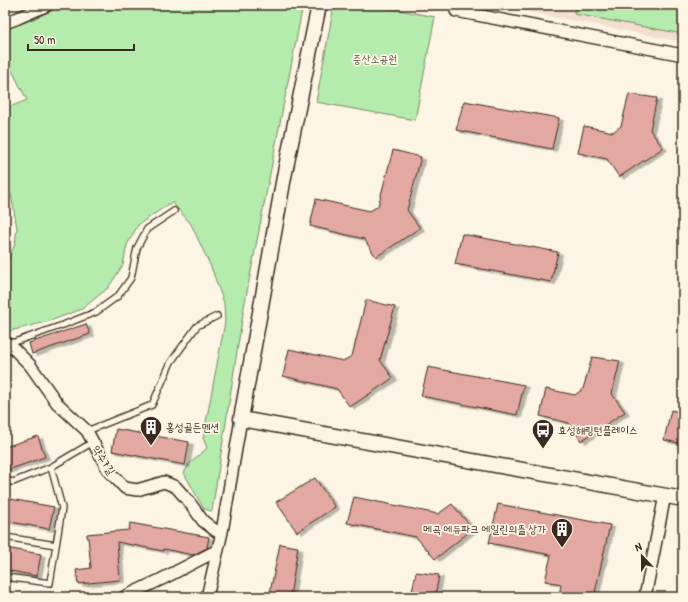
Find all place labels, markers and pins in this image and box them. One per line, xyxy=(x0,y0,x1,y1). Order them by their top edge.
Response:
building icon: 홍성골든멘션 xyxy=(138,414,164,447)
bus stop icon: 효성해링턴플레이스 xyxy=(530,417,556,450)
place label: 홍성골든멘션 xyxy=(166,420,219,434)
place label: 효성해링턴플레이스 xyxy=(558,423,638,437)
building icon: 메곡 에듀파크 에일린의뜰 상가 xyxy=(549,516,575,549)
place label: 메곡 에듀파크 에일린의뜰 상가 xyxy=(423,522,546,536)

